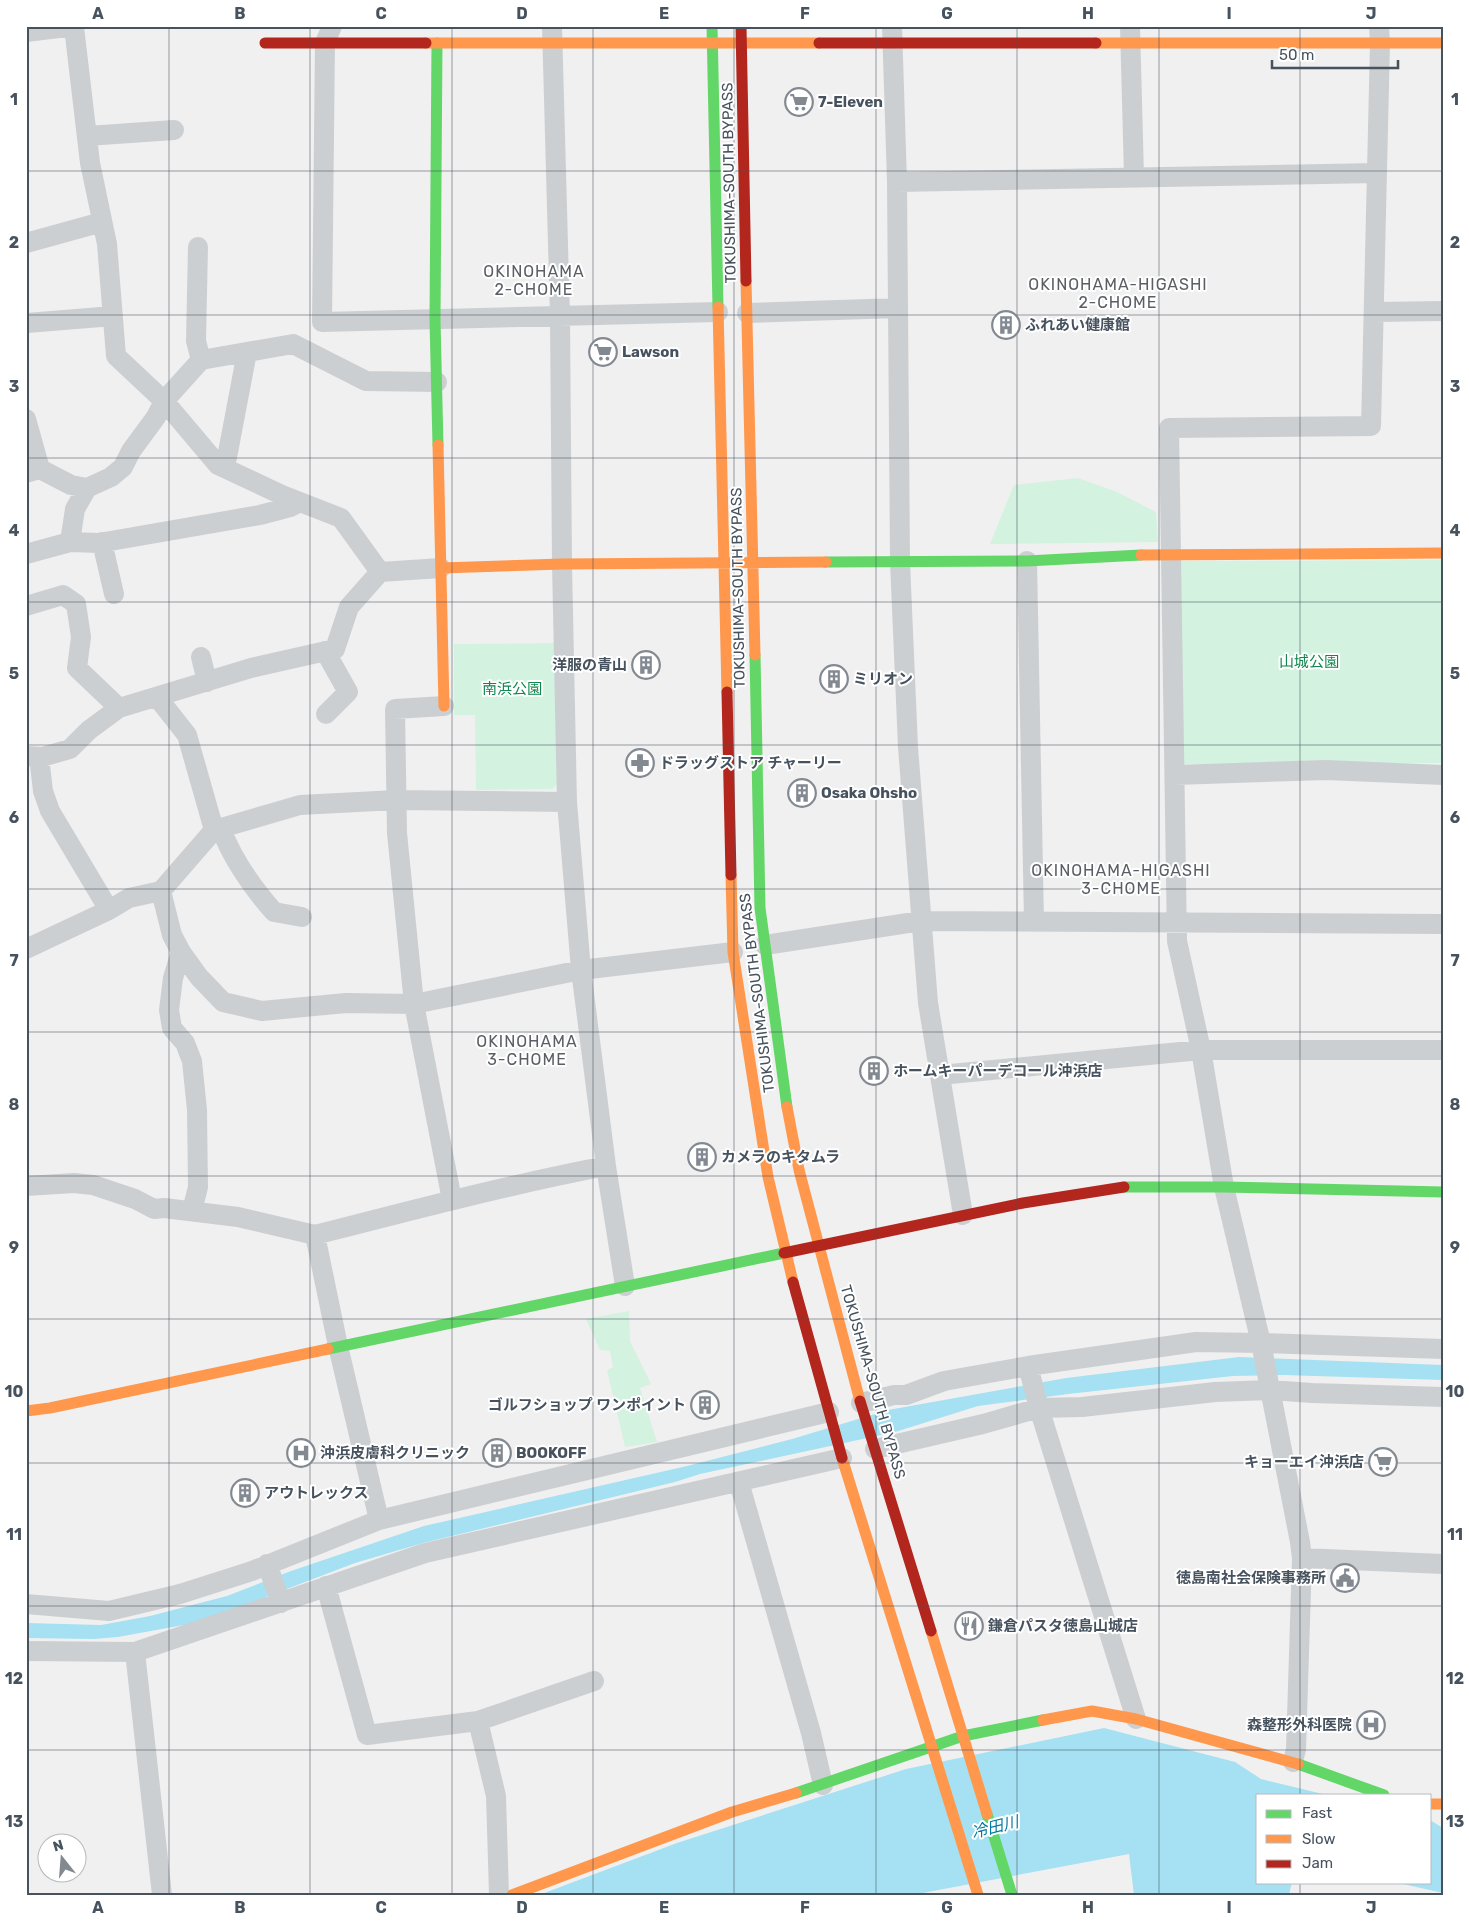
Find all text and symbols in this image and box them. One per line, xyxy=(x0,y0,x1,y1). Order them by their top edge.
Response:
text: A xyxy=(92,4,104,23)
text: B xyxy=(234,4,246,23)
text: C xyxy=(375,4,387,23)
text: D xyxy=(516,4,528,23)
text: E xyxy=(659,4,669,23)
text: F xyxy=(800,4,810,23)
text: G xyxy=(941,4,953,23)
text: H xyxy=(1082,4,1094,23)
text: I xyxy=(1226,4,1232,23)
text: J xyxy=(1366,4,1376,23)
scale bar xyxy=(1272,38,1398,70)
text: 50 m xyxy=(1279,46,1314,64)
street label: TOKUSHIMA-SOUTH BYPASS xyxy=(718,82,740,284)
supermarket icon: 7-Eleven xyxy=(784,87,814,117)
text: 1 xyxy=(10,90,18,109)
text: 1 xyxy=(1451,90,1459,109)
place label: 7-Eleven xyxy=(818,93,883,111)
text: 2 xyxy=(9,233,19,252)
text: 2 xyxy=(1450,233,1460,252)
district label: OKINOHAMA 2-CHOME xyxy=(483,262,585,299)
district label: OKINOHAMA-HIGASHI 2-CHOME xyxy=(1028,275,1208,312)
building icon: ふれあい健康館 xyxy=(991,310,1021,340)
place label: ふれあい健康館 xyxy=(1025,316,1130,334)
supermarket icon: Lawson xyxy=(588,337,618,367)
place label: Lawson xyxy=(622,343,679,361)
text: 3 xyxy=(9,377,19,396)
text: 3 xyxy=(1450,377,1460,396)
street label: TOKUSHIMA-SOUTH BYPASS xyxy=(727,487,749,689)
text: 4 xyxy=(9,521,20,540)
text: 4 xyxy=(1450,521,1461,540)
building icon: 洋服の青山 xyxy=(631,650,661,680)
park label: 山城公園 xyxy=(1279,653,1339,671)
place label: 洋服の青山 xyxy=(552,656,627,674)
text: 5 xyxy=(9,664,19,683)
building icon: ミリオン xyxy=(819,664,849,694)
text: 5 xyxy=(1450,664,1460,683)
place label: ミリオン xyxy=(853,670,913,688)
park label: 南浜公園 xyxy=(482,680,542,698)
pharmacy icon: ドラッグストア チャーリー xyxy=(625,748,655,778)
place label: ドラッグストア チャーリー xyxy=(659,754,842,772)
building icon: Osaka Ohsho xyxy=(787,778,817,808)
place label: Osaka Ohsho xyxy=(821,784,917,802)
text: 6 xyxy=(9,808,19,827)
text: 6 xyxy=(1450,808,1460,827)
district label: OKINOHAMA-HIGASHI 3-CHOME xyxy=(1031,861,1211,898)
street label: TOKUSHIMA-SOUTH BYPASS xyxy=(736,892,778,1094)
text: 7 xyxy=(9,951,19,970)
text: 7 xyxy=(1450,951,1460,970)
district label: OKINOHAMA 3-CHOME xyxy=(476,1032,578,1069)
building icon: ホームキーパーデコール沖浜店 xyxy=(859,1056,889,1086)
place label: ホームキーパーデコール沖浜店 xyxy=(893,1062,1102,1080)
text: 8 xyxy=(9,1095,20,1114)
text: 8 xyxy=(1450,1095,1461,1114)
building icon: カメラのキタムラ xyxy=(687,1142,717,1172)
place label: カメラのキタムラ xyxy=(721,1148,840,1166)
text: 9 xyxy=(9,1238,19,1257)
text: 9 xyxy=(1450,1238,1460,1257)
street label: TOKUSHIMA-SOUTH BYPASS xyxy=(837,1283,909,1481)
text: 10 xyxy=(5,1382,24,1401)
text: 10 xyxy=(1446,1382,1465,1401)
building icon: ゴルフショップ ワンポイント xyxy=(690,1390,720,1420)
place label: ゴルフショップ ワンポイント xyxy=(488,1396,686,1414)
hospital icon: 沖浜皮膚科クリニック xyxy=(286,1438,316,1468)
building icon: BOOKOFF xyxy=(482,1438,512,1468)
place label: 沖浜皮膚科クリニック xyxy=(320,1444,470,1462)
place label: BOOKOFF xyxy=(516,1444,587,1462)
supermarket icon: キョーエイ沖浜店 xyxy=(1368,1447,1398,1477)
place label: キョーエイ沖浜店 xyxy=(1244,1453,1364,1471)
building icon: アウトレックス xyxy=(230,1478,260,1508)
place label: アウトレックス xyxy=(264,1484,369,1502)
text: 11 xyxy=(6,1525,22,1544)
text: 11 xyxy=(1447,1525,1463,1544)
public building icon: 徳島南社会保険事務所 xyxy=(1330,1563,1360,1593)
place label: 徳島南社会保険事務所 xyxy=(1176,1569,1326,1587)
restaurant icon: 鎌倉パスタ徳島山城店 xyxy=(954,1611,984,1641)
place label: 鎌倉パスタ徳島山城店 xyxy=(987,1617,1138,1635)
text: 12 xyxy=(5,1669,23,1688)
text: 12 xyxy=(1446,1669,1464,1688)
hospital icon: 森整形外科医院 xyxy=(1356,1710,1386,1740)
place label: 森整形外科医院 xyxy=(1247,1716,1352,1734)
legend xyxy=(1256,1794,1432,1884)
text: Fast xyxy=(1302,1804,1332,1822)
water label: 冷田川 xyxy=(969,1811,1023,1842)
text: 13 xyxy=(5,1812,23,1831)
text: 13 xyxy=(1446,1812,1464,1831)
text: Slow xyxy=(1302,1830,1335,1848)
north arrow xyxy=(38,1834,88,1884)
text: N xyxy=(51,1836,66,1856)
text: Jam xyxy=(1302,1854,1333,1872)
text: A xyxy=(92,1898,104,1917)
text: B xyxy=(234,1898,246,1917)
text: C xyxy=(375,1898,387,1917)
text: D xyxy=(516,1898,528,1917)
text: E xyxy=(659,1898,669,1917)
text: F xyxy=(800,1898,810,1917)
text: G xyxy=(941,1898,953,1917)
text: H xyxy=(1082,1898,1094,1917)
text: I xyxy=(1226,1898,1232,1917)
text: J xyxy=(1366,1898,1376,1917)

